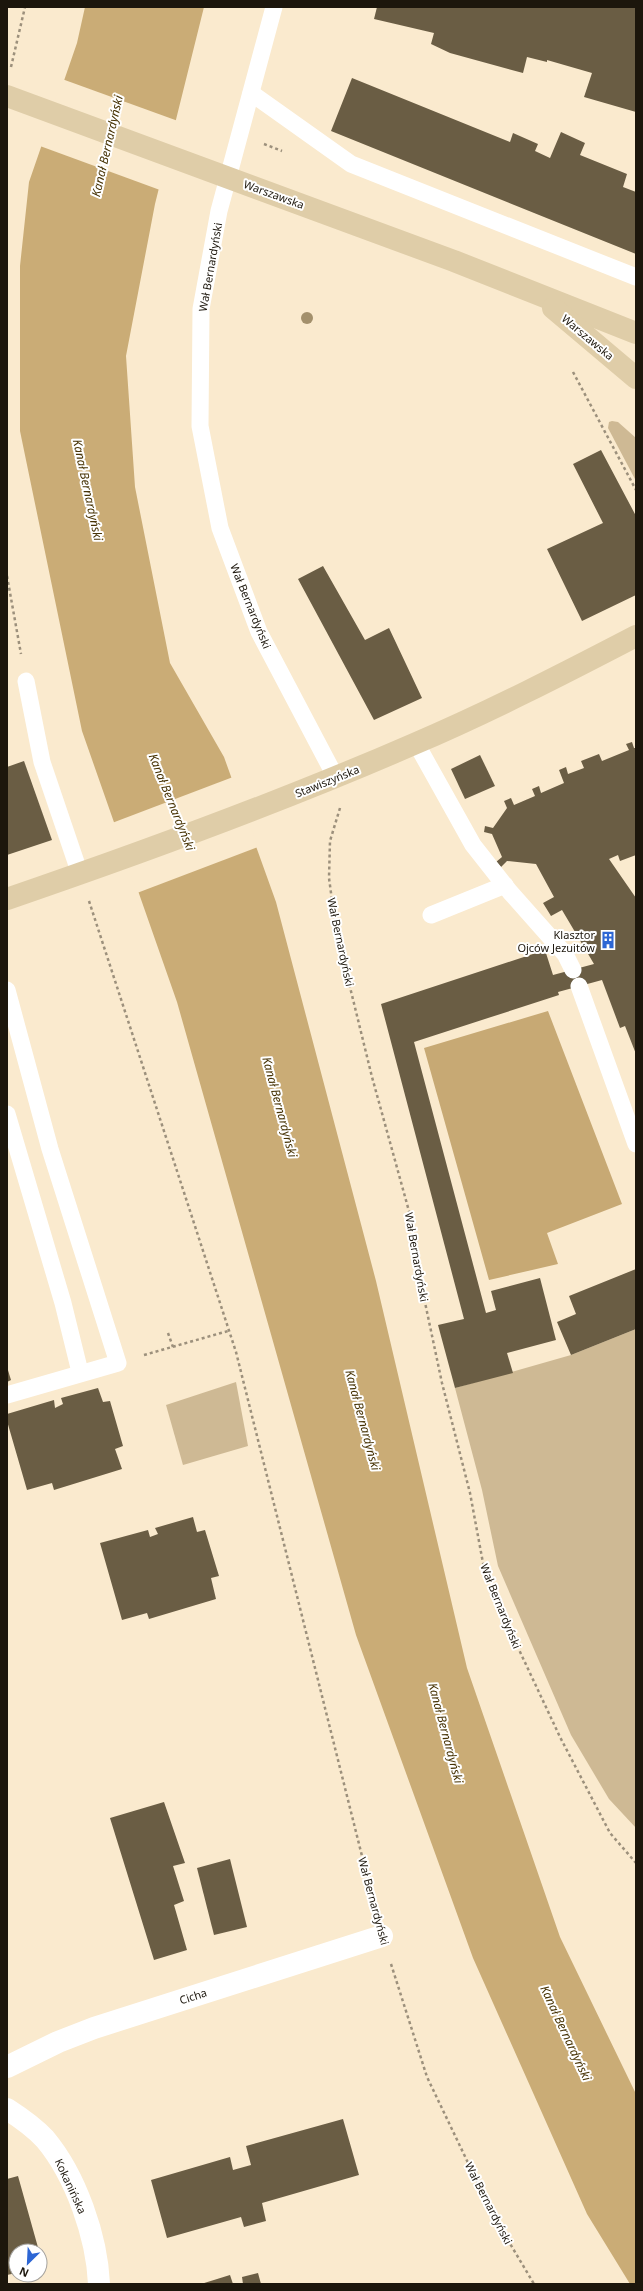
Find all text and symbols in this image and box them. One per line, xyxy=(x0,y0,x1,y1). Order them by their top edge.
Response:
water label: Kanał Bernardyński xyxy=(87,93,127,198)
street label: Warszawska xyxy=(242,176,306,212)
street label: Wał Bernardyński xyxy=(195,221,225,313)
street label: Warszawska xyxy=(559,311,617,363)
water label: Kanał Bernardyński xyxy=(69,438,107,543)
street label: Wał Bernardyński xyxy=(227,561,275,651)
water label: Kanał Bernardyński xyxy=(145,751,200,854)
street label: Stawiszyńska xyxy=(293,761,361,801)
street label: Wał Bernardyński xyxy=(324,896,358,988)
place label: Klasztor Ojców Jezuitów xyxy=(517,927,595,955)
building icon: Klasztor Ojców Jezuitów xyxy=(598,930,618,950)
water label: Kanał Bernardyński xyxy=(258,1055,302,1160)
street label: Wał Bernardyński xyxy=(402,1211,432,1303)
water label: Kanał Bernardyński xyxy=(341,1368,385,1473)
street label: Wał Bernardyński xyxy=(477,1561,525,1651)
water label: Kanał Bernardyński xyxy=(424,1681,468,1786)
street label: Wał Bernardyński xyxy=(355,1855,393,1947)
water label: Kanał Bernardyński xyxy=(536,1982,596,2084)
street label: Cicha xyxy=(177,1985,209,2007)
street label: Kokanińska xyxy=(52,2156,90,2216)
street label: Wał Bernardyński xyxy=(462,2159,516,2247)
north arrow xyxy=(8,2243,48,2283)
text: N xyxy=(17,2264,31,2281)

